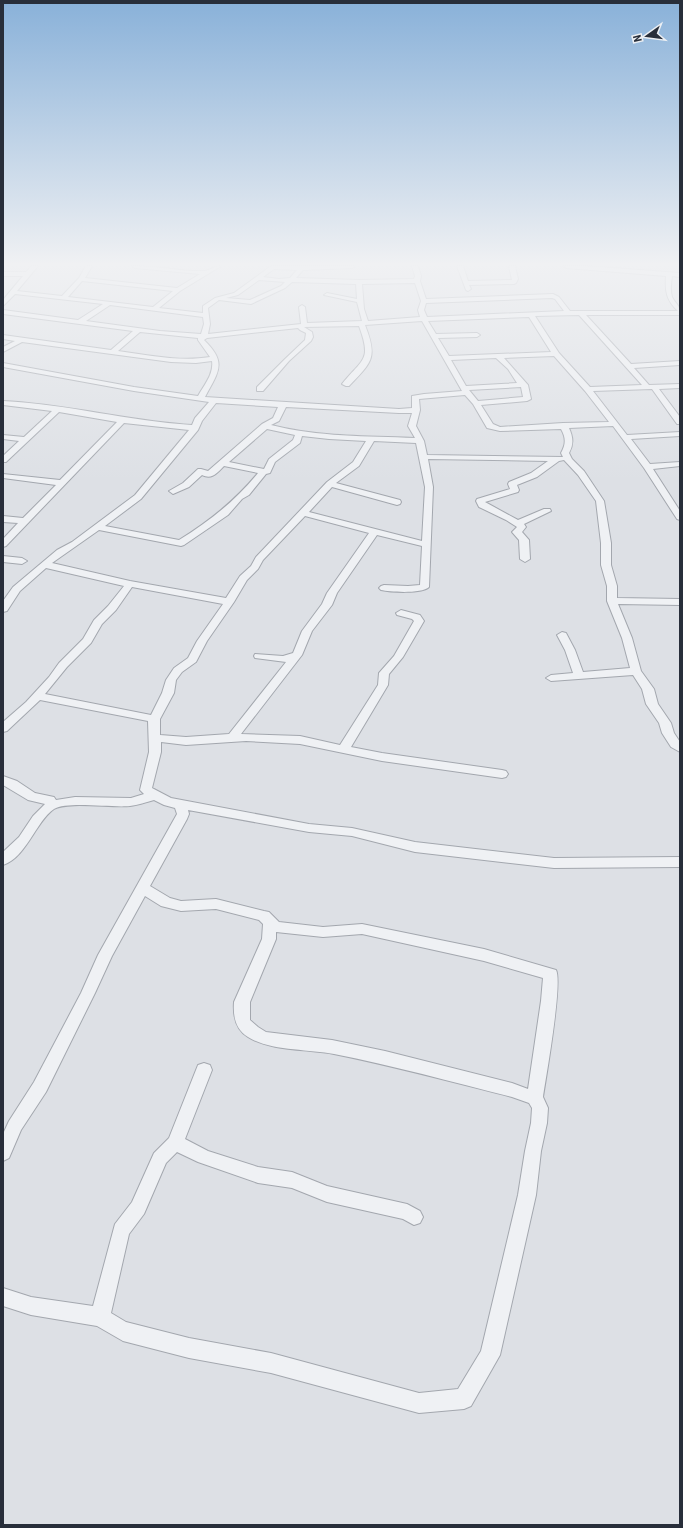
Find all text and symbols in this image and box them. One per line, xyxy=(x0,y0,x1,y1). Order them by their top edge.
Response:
north arrow xyxy=(627,16,667,56)
text: N xyxy=(631,33,645,43)

